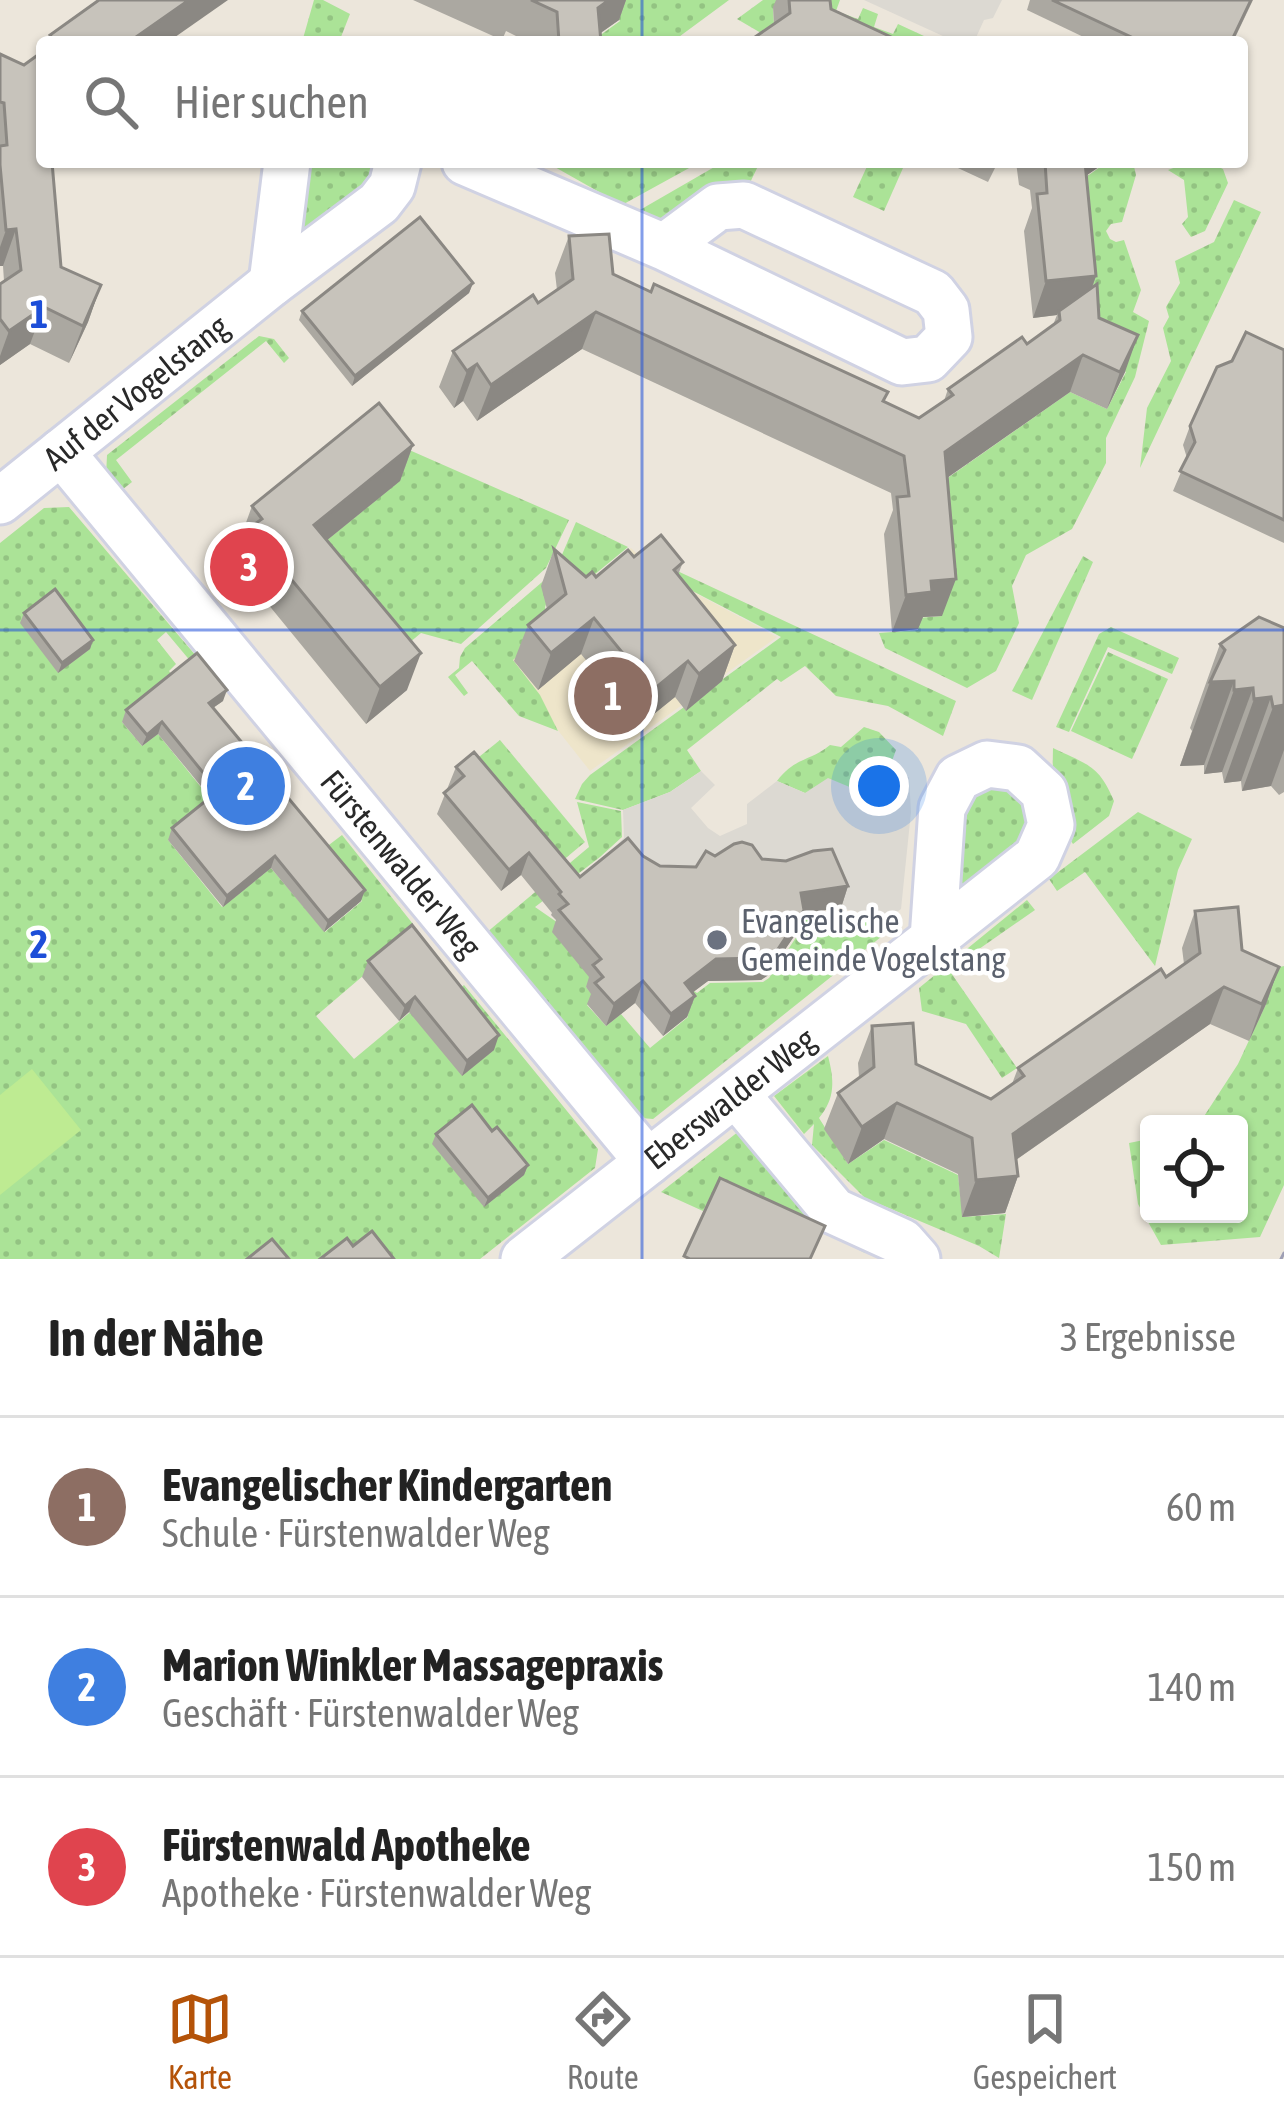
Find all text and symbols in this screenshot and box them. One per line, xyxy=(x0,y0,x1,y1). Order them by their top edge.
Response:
search box xyxy=(36,36,1248,168)
icon: search xyxy=(78,69,144,135)
text: Hier suchen xyxy=(174,76,369,128)
text: 1 xyxy=(30,292,48,336)
street label: Auf der Vogelstang xyxy=(36,306,236,477)
pin: 3 xyxy=(210,522,288,612)
pin: 1 xyxy=(574,651,652,741)
pin: 2 xyxy=(207,741,285,831)
your location xyxy=(849,756,909,816)
street label: Fürstenwalder Weg xyxy=(313,763,490,965)
place label: Evangelische Gemeinde Vogelstang xyxy=(741,902,1006,978)
text: 2 xyxy=(30,922,48,966)
marker: Evangelische Gemeinde Vogelstang xyxy=(704,927,730,953)
street label: Eberswalder Weg xyxy=(637,1019,823,1177)
map controls xyxy=(1140,1115,1248,1223)
button: locate xyxy=(1140,1115,1248,1223)
text: In der Nähe xyxy=(48,1308,264,1367)
text: 3 Ergebnisse xyxy=(1060,1315,1236,1359)
text: Evangelischer Kindergarten xyxy=(162,1459,612,1511)
text: 1 xyxy=(78,1485,96,1529)
text: 60 m xyxy=(1166,1485,1236,1529)
text: Schule · Fürstenwalder Weg xyxy=(162,1511,550,1555)
text: Marion Winkler Massagepraxis xyxy=(162,1639,663,1691)
text: 2 xyxy=(78,1665,96,1709)
text: 140 m xyxy=(1148,1665,1236,1709)
text: Geschäft · Fürstenwalder Weg xyxy=(162,1691,579,1735)
text: Fürstenwald Apotheke xyxy=(162,1819,531,1871)
text: 3 xyxy=(78,1845,96,1889)
text: 150 m xyxy=(1148,1845,1236,1889)
text: Apotheke · Fürstenwalder Weg xyxy=(162,1871,591,1915)
tab: Karte xyxy=(167,1986,233,2096)
tab: Route xyxy=(567,1986,639,2096)
tab: Gespeichert xyxy=(973,1986,1117,2096)

